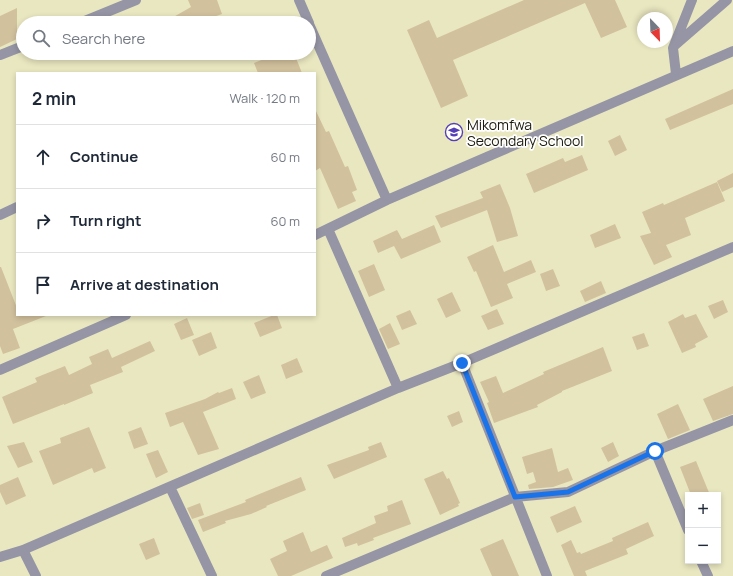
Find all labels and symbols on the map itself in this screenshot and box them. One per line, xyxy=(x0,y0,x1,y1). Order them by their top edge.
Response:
north arrow xyxy=(637,12,673,48)
place label: Mikomfwa Secondary School xyxy=(467,115,584,150)
school or university icon: Mikomfwa Secondary School xyxy=(444,122,464,142)
route end xyxy=(453,354,471,372)
route start xyxy=(646,442,664,460)

